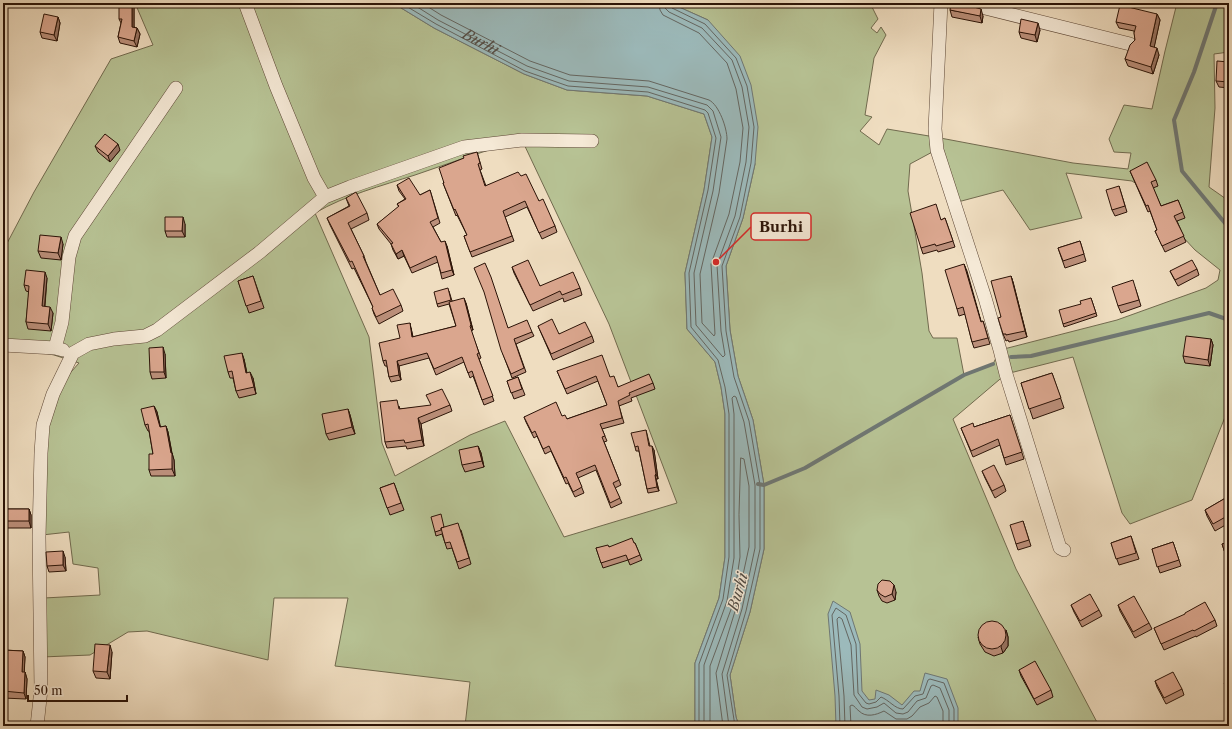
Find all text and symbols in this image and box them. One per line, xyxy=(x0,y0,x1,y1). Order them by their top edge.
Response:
water label: Burhi xyxy=(458,24,504,60)
callout: Burhi xyxy=(751,213,811,240)
text: Burhi xyxy=(759,217,804,236)
water label: Burhi xyxy=(723,569,752,614)
scale bar xyxy=(28,677,127,703)
text: 50 m xyxy=(34,683,63,698)

